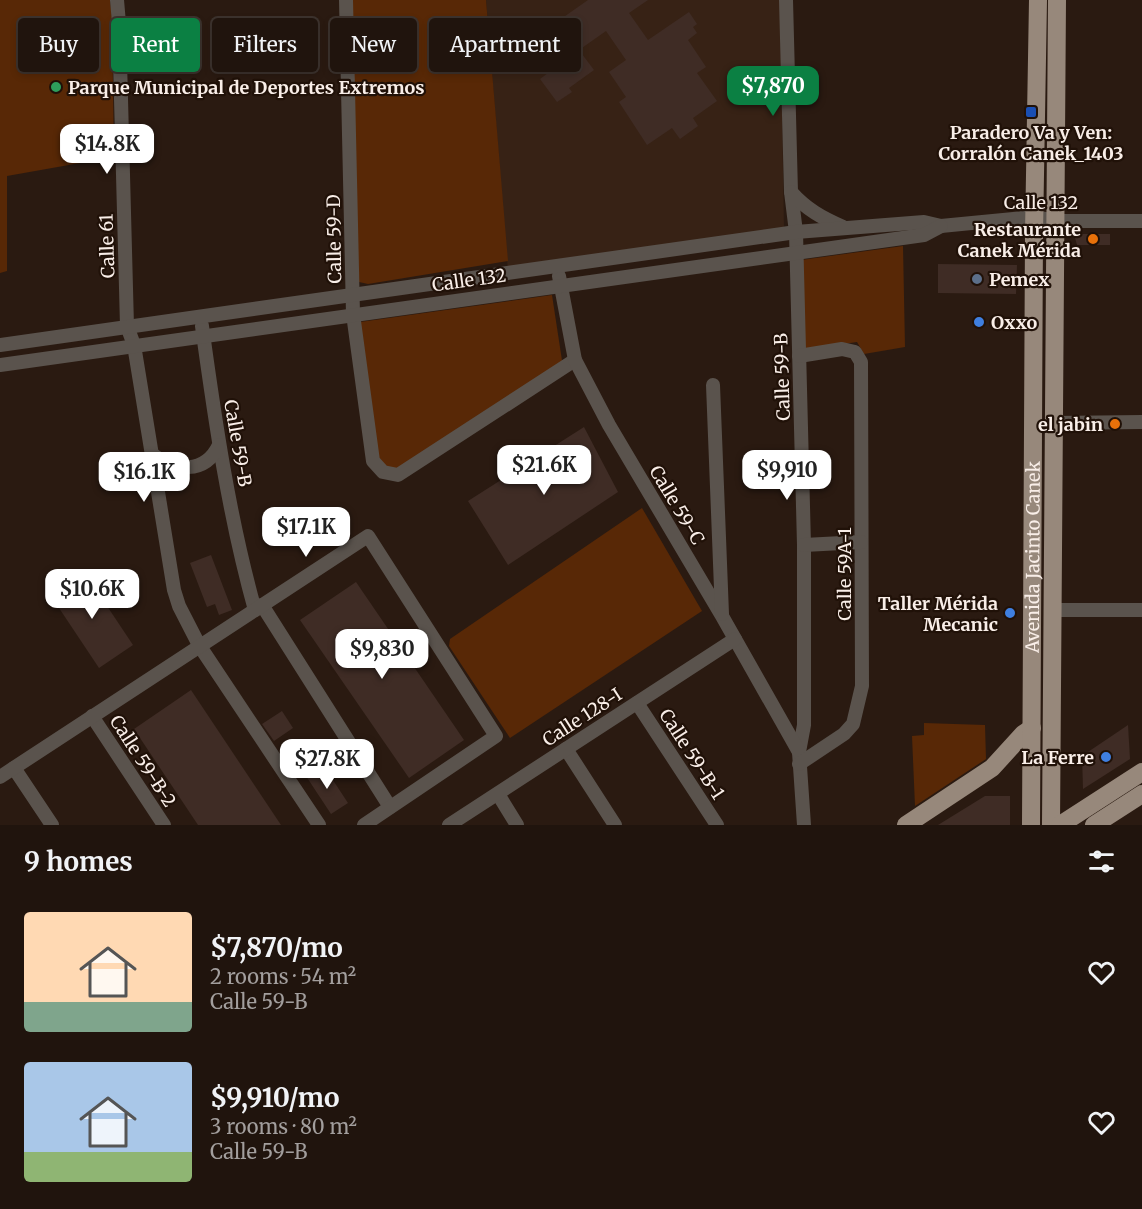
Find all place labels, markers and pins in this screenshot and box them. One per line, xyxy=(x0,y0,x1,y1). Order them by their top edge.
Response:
pin: $7,870 xyxy=(724,66,822,117)
place label: Parque Municipal de Deportes Extremos xyxy=(68,76,425,99)
marker: Parque Municipal de Deportes Extremos xyxy=(49,80,63,94)
marker: Paradero Va y Ven: Corralón Canek_1403 xyxy=(1024,105,1038,119)
place label: Paradero Va y Ven: Corralón Canek_1403 xyxy=(938,121,1124,165)
pin: $14.8K xyxy=(58,124,156,175)
place label: Restaurante Canek Mérida xyxy=(958,218,1081,262)
marker: Restaurante Canek Mérida xyxy=(1086,232,1100,246)
place label: Pemex xyxy=(989,268,1049,291)
marker: Pemex xyxy=(970,272,984,286)
place label: Oxxo xyxy=(991,311,1037,334)
marker: Oxxo xyxy=(972,315,986,329)
place label: el jabin xyxy=(1038,413,1103,436)
marker: el jabin xyxy=(1108,417,1122,431)
pin: $21.6K xyxy=(495,445,593,496)
pin: $9,910 xyxy=(738,450,836,501)
pin: $16.1K xyxy=(95,452,193,503)
pin: $17.1K xyxy=(257,507,355,558)
pin: $10.6K xyxy=(43,569,141,620)
place label: Taller Mérida Mecanic xyxy=(878,592,998,636)
marker: Taller Mérida Mecanic xyxy=(1003,606,1017,620)
pin: $9,830 xyxy=(333,629,431,680)
pin: $27.8K xyxy=(278,739,376,790)
place label: La Ferre xyxy=(1021,746,1094,769)
marker: La Ferre xyxy=(1099,750,1113,764)

